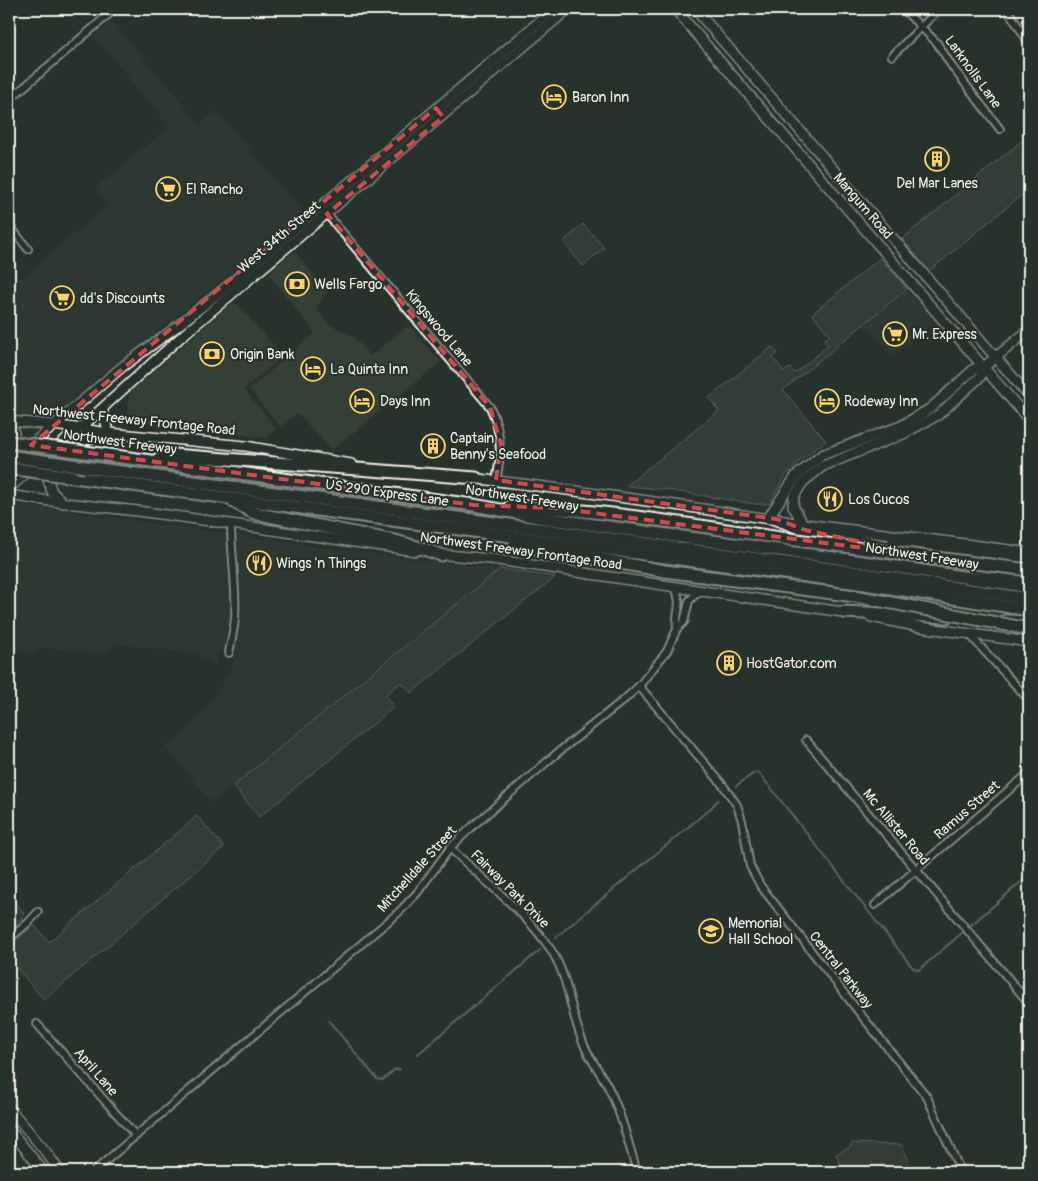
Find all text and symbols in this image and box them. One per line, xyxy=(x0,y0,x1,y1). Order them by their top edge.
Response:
street label: Larknolls Lane xyxy=(941,32,1005,112)
hotel icon: Baron Inn xyxy=(541,84,567,110)
place label: Baron Inn xyxy=(572,89,629,106)
building icon: Del Mar Lanes xyxy=(924,146,950,172)
street label: Mangum Road xyxy=(830,169,896,243)
place label: Del Mar Lanes xyxy=(896,175,979,192)
supermarket icon: El Rancho xyxy=(155,176,181,202)
place label: El Rancho xyxy=(186,181,243,198)
street label: West 34th Street xyxy=(234,197,324,277)
bank icon: Wells Fargo xyxy=(284,271,310,297)
place label: Wells Fargo xyxy=(314,276,383,293)
supermarket icon: dd's Discounts xyxy=(49,285,75,311)
street label: Kingswood Lane xyxy=(402,286,476,370)
place label: dd's Discounts xyxy=(80,290,165,307)
supermarket icon: Mr. Express xyxy=(882,321,908,347)
place label: Mr. Express xyxy=(912,326,977,343)
bank icon: Origin Bank xyxy=(199,341,225,367)
place label: Origin Bank xyxy=(230,346,295,363)
hotel icon: La Quinta Inn xyxy=(300,356,326,382)
place label: La Quinta Inn xyxy=(330,361,408,378)
hotel icon: Days Inn xyxy=(349,388,375,414)
hotel icon: Rodeway Inn xyxy=(814,388,840,414)
place label: Days Inn xyxy=(380,393,430,410)
place label: Rodeway Inn xyxy=(844,393,918,410)
street label: Northwest Freeway Frontage Road xyxy=(32,401,236,439)
street label: Northwest Freeway xyxy=(62,426,178,458)
place label: Captain Benny's Seafood xyxy=(450,430,546,463)
building icon: Captain Benny's Seafood xyxy=(420,433,446,459)
street label: US 290 Express Lane xyxy=(324,476,450,510)
street label: Northwest Freeway xyxy=(464,481,580,515)
restaurant icon: Los Cucos xyxy=(817,486,843,512)
place label: Los Cucos xyxy=(848,491,910,508)
street label: Northwest Freeway Frontage Road xyxy=(419,528,623,574)
street label: Northwest Freeway xyxy=(864,539,980,573)
restaurant icon: Wings 'n Things xyxy=(246,550,272,576)
place label: Wings 'n Things xyxy=(276,555,367,572)
building icon: HostGator.com xyxy=(716,650,742,676)
place label: HostGator.com xyxy=(746,655,837,672)
street label: Ramus Street xyxy=(931,777,1004,843)
street label: Mc Allister Road xyxy=(859,785,933,869)
street label: Mitchelldale Street xyxy=(374,822,460,916)
street label: Fairway Park Drive xyxy=(467,846,553,932)
place label: Memorial Hall School xyxy=(728,915,793,948)
school or university icon: Memorial Hall School xyxy=(698,918,724,944)
street label: Central Parkway xyxy=(806,928,876,1012)
street label: April Lane xyxy=(70,1044,122,1100)

